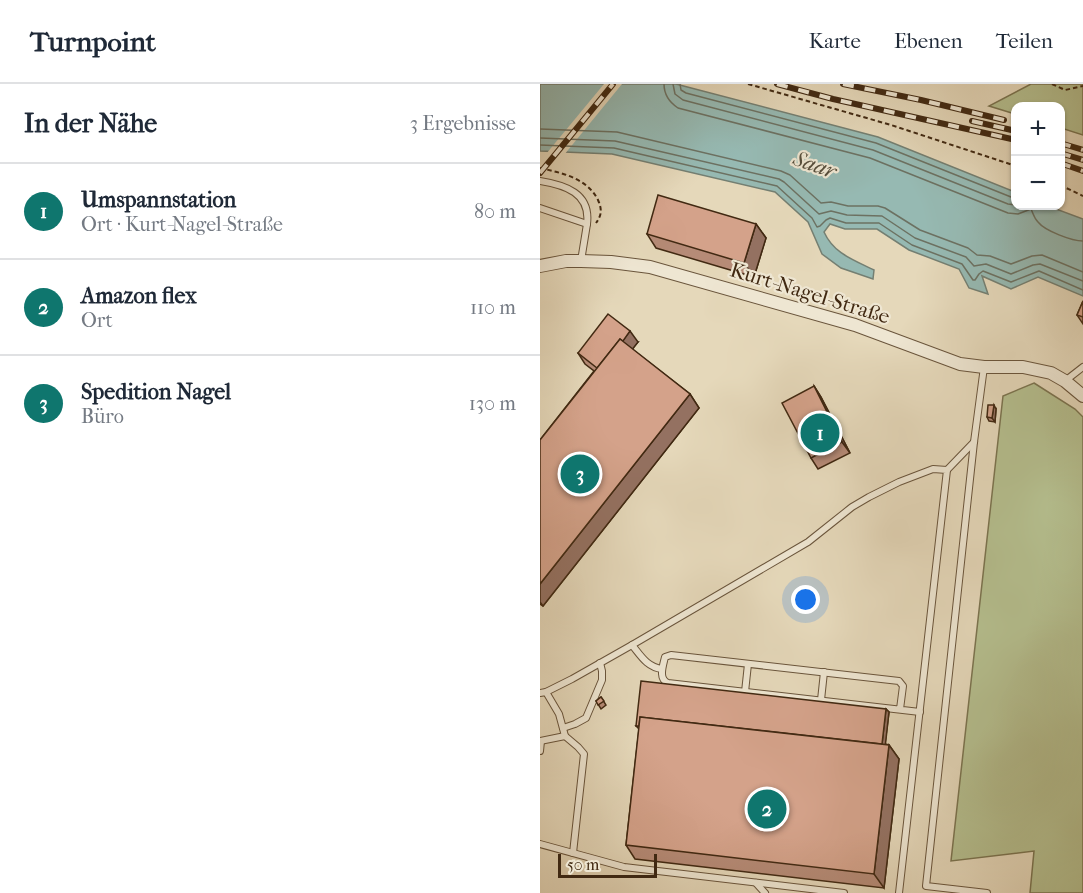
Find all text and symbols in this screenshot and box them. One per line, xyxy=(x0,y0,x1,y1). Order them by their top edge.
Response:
text: Turnpoint xyxy=(30,25,156,58)
text: Karte xyxy=(809,29,861,53)
text: Ebenen xyxy=(894,29,963,53)
text: Teilen xyxy=(996,29,1053,53)
map controls xyxy=(1011,102,1065,210)
button: + xyxy=(1011,102,1065,156)
text: In der Nähe xyxy=(24,108,157,139)
text: 3 Ergebnisse xyxy=(410,112,516,135)
water label: Saar xyxy=(789,145,842,185)
button: − xyxy=(1011,156,1065,210)
text: Umspannstation xyxy=(81,187,236,213)
text: 1 xyxy=(40,200,47,223)
text: 80 m xyxy=(474,200,516,223)
text: Ort · Kurt-Nagel-Straße xyxy=(81,213,283,236)
street label: Kurt-Nagel-Straße xyxy=(727,257,893,329)
text: Amazon flex xyxy=(81,283,197,309)
text: 2 xyxy=(38,296,49,319)
text: 110 m xyxy=(470,296,516,319)
text: Ort xyxy=(81,309,113,332)
text: Spedition Nagel xyxy=(81,379,231,405)
text: 3 xyxy=(39,392,48,415)
text: 130 m xyxy=(469,392,516,415)
text: Büro xyxy=(81,405,124,428)
pin: 1 xyxy=(800,410,840,456)
pin: 3 xyxy=(560,452,600,496)
your location xyxy=(791,585,820,614)
pin: 2 xyxy=(748,786,786,832)
scale bar xyxy=(558,851,657,878)
text: 50 m xyxy=(567,855,599,874)

